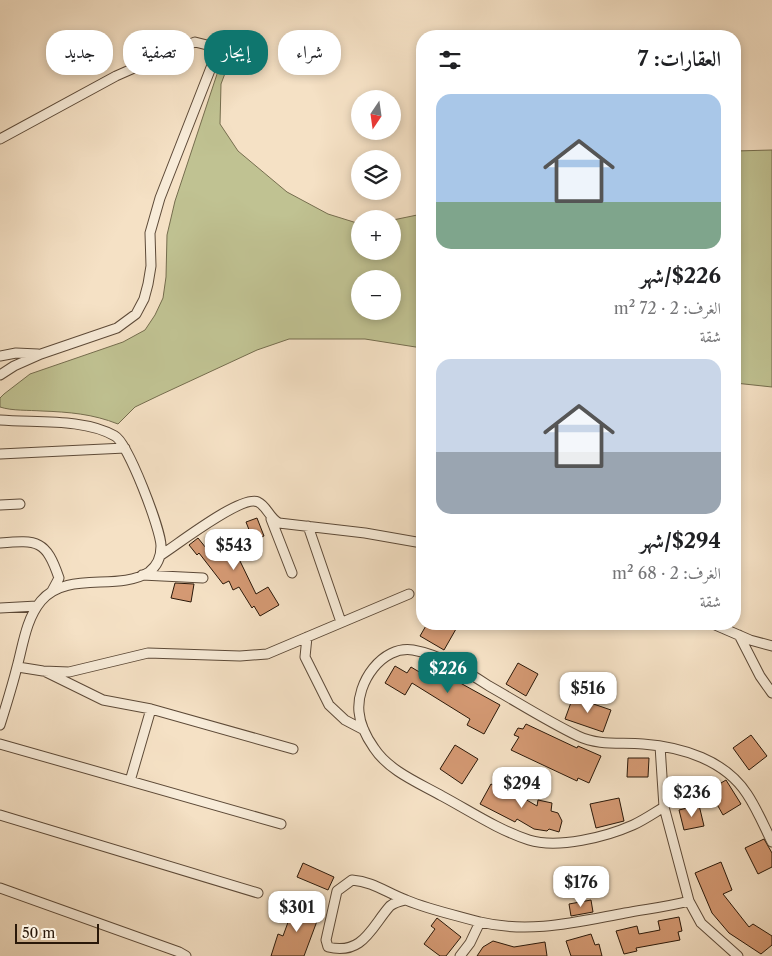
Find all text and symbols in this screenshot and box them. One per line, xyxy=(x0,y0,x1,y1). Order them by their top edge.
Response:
chip: جديد xyxy=(46,30,113,75)
chip: تصفية xyxy=(123,30,194,75)
chip: إيجار xyxy=(204,30,268,75)
chip: شراء xyxy=(278,30,341,75)
icon: filters xyxy=(436,46,464,74)
text: العقارات: 7 xyxy=(638,46,721,71)
north arrow xyxy=(351,90,401,140)
map controls xyxy=(351,90,401,320)
icon: home xyxy=(534,126,624,216)
button: layers xyxy=(351,150,401,200)
button: + xyxy=(351,210,401,260)
text: $226/شهر xyxy=(640,263,721,288)
button: − xyxy=(351,270,401,320)
text: الغرف: 2 · 72 m² xyxy=(614,298,721,318)
text: شقة xyxy=(700,326,721,346)
icon: home xyxy=(534,391,624,481)
pin: $543 xyxy=(204,528,264,571)
text: $294/شهر xyxy=(640,528,721,553)
text: $543 xyxy=(216,535,252,555)
text: الغرف: 2 · 68 m² xyxy=(612,563,721,583)
text: شقة xyxy=(700,591,721,611)
pin: $226 xyxy=(418,652,478,694)
text: $226 xyxy=(429,658,467,678)
pin: $516 xyxy=(558,672,618,714)
text: $516 xyxy=(571,678,605,698)
pin: $294 xyxy=(492,766,552,809)
text: $294 xyxy=(503,773,541,793)
pin: $236 xyxy=(662,776,722,818)
text: $236 xyxy=(674,782,711,802)
pin: $176 xyxy=(551,866,611,908)
text: $176 xyxy=(564,872,598,892)
pin: $301 xyxy=(267,890,327,933)
text: $301 xyxy=(279,897,315,917)
scale bar xyxy=(15,921,99,944)
text: 50 m xyxy=(22,924,55,942)

